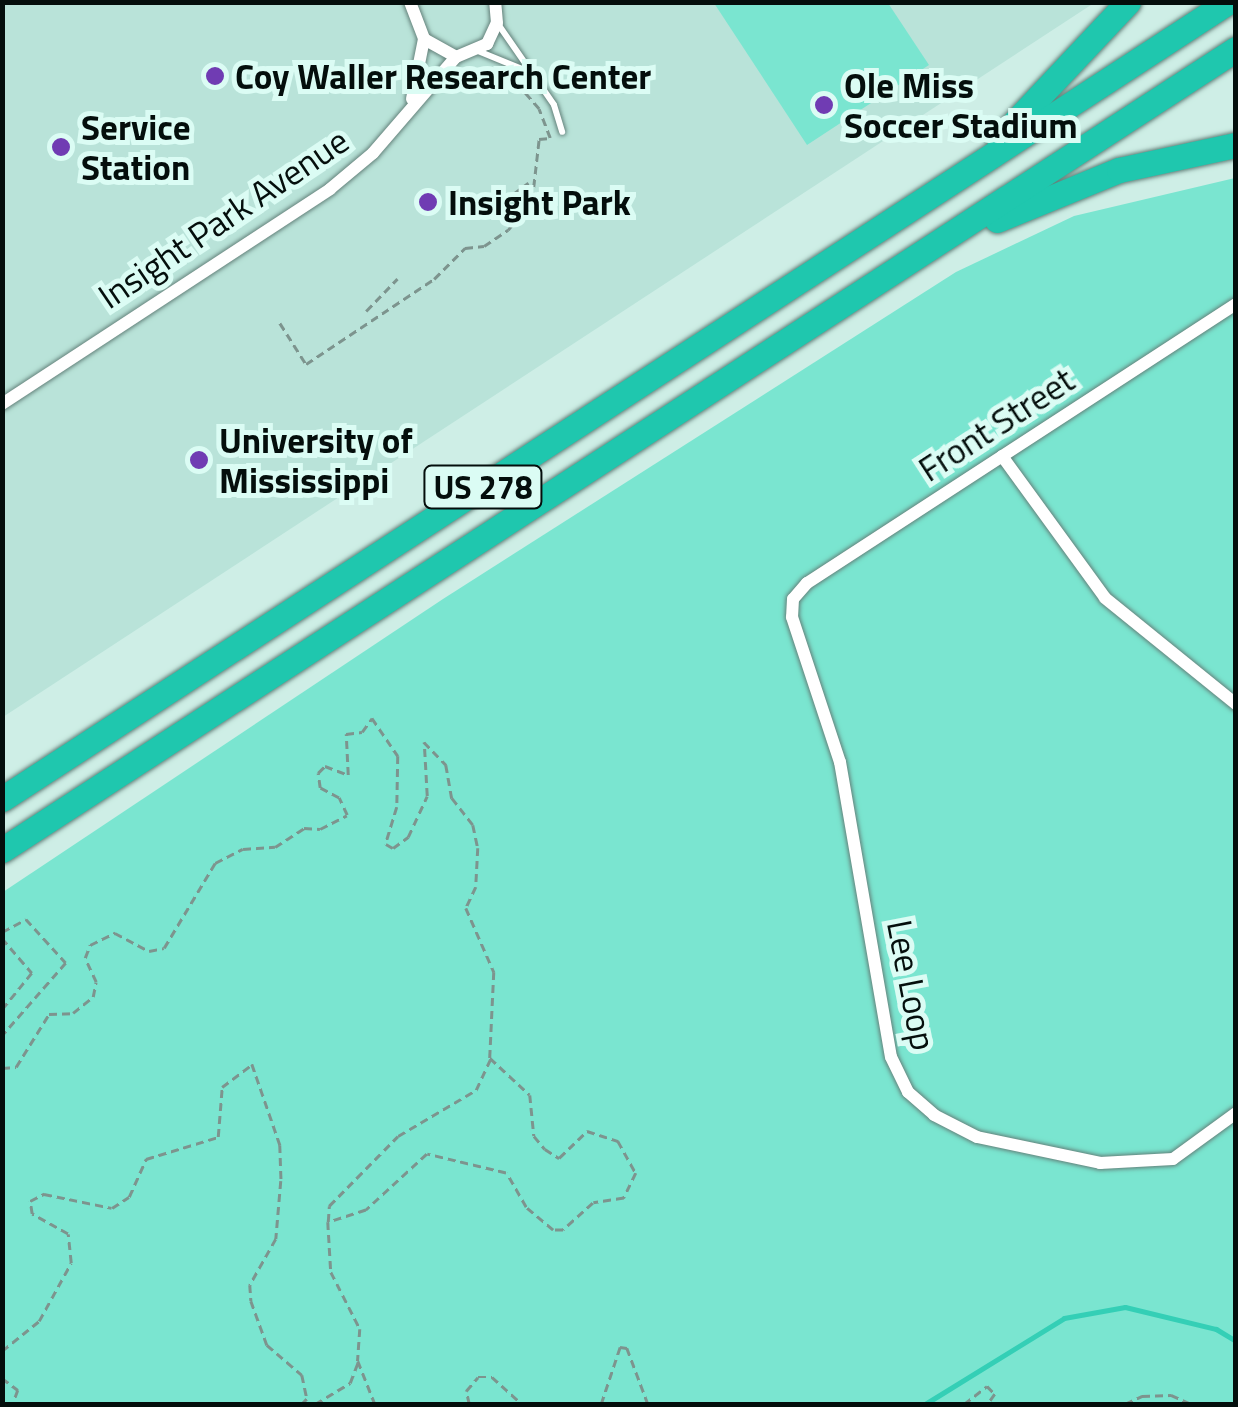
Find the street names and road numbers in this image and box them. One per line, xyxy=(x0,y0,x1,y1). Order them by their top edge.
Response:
street label: Insight Park Avenue xyxy=(90,119,356,317)
street label: Front Street xyxy=(910,358,1082,490)
road number: US 278 xyxy=(423,460,543,514)
street label: Lee Loop xyxy=(879,916,945,1054)

